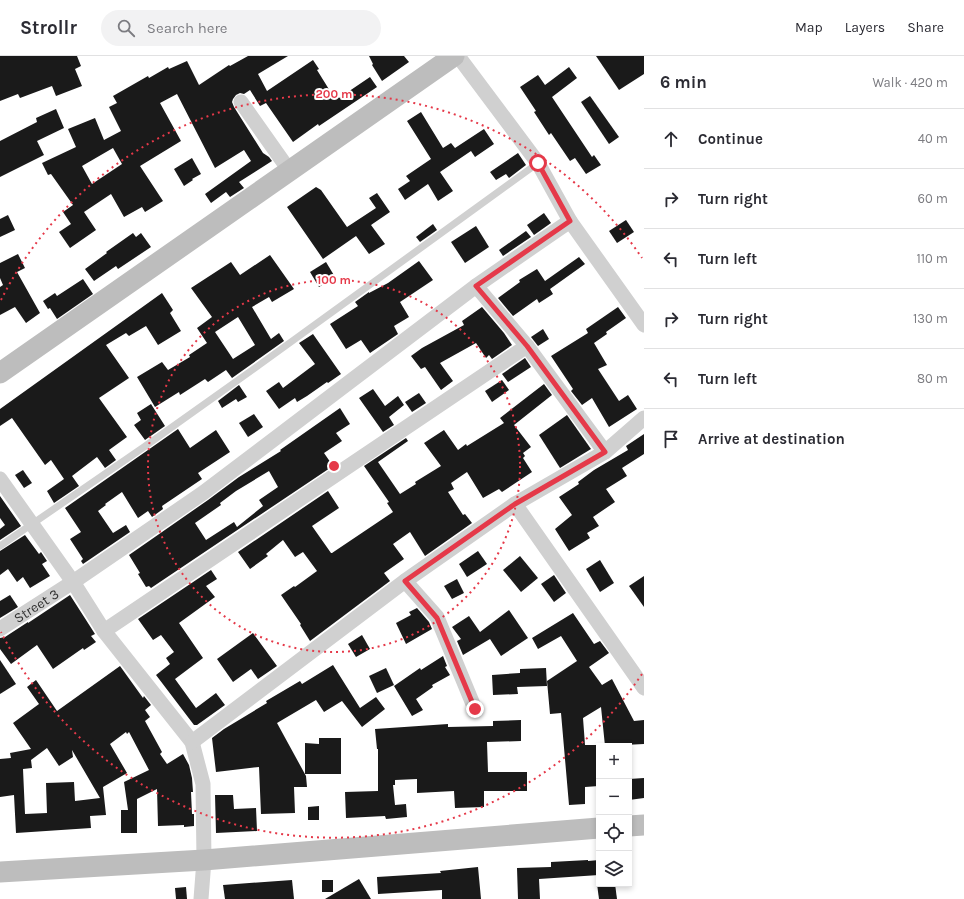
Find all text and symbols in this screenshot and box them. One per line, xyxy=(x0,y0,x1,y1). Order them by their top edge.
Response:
search box xyxy=(101,10,381,46)
text: Strollr xyxy=(20,17,77,39)
icon: search xyxy=(115,17,137,39)
text: Search here xyxy=(147,19,228,37)
text: Map xyxy=(795,19,823,36)
text: Layers xyxy=(845,19,885,36)
text: Share xyxy=(907,19,944,36)
text: 6 min xyxy=(660,72,707,92)
text: Walk · 420 m xyxy=(872,75,948,90)
text: 200 m xyxy=(316,87,352,101)
icon: ahead xyxy=(660,128,682,150)
text: Continue xyxy=(698,130,763,148)
text: 40 m xyxy=(918,131,948,146)
route start xyxy=(529,154,547,172)
icon: right xyxy=(660,188,682,210)
text: Turn right xyxy=(698,190,768,208)
text: 60 m xyxy=(918,191,948,206)
icon: left xyxy=(660,248,682,270)
text: Turn left xyxy=(698,250,757,268)
text: 110 m xyxy=(916,251,948,266)
text: 100 m xyxy=(317,273,351,287)
icon: right xyxy=(660,308,682,330)
text: Turn right xyxy=(698,310,768,328)
text: 130 m xyxy=(913,311,948,326)
icon: left xyxy=(660,368,682,390)
text: Turn left xyxy=(698,370,757,388)
text: 80 m xyxy=(917,371,948,386)
icon: arrive xyxy=(660,428,682,450)
text: Arrive at destination xyxy=(698,430,845,448)
centre of rings xyxy=(327,459,341,473)
street label: Street 3 xyxy=(11,585,62,627)
route end xyxy=(466,700,484,718)
map controls xyxy=(596,743,632,887)
button: + xyxy=(596,743,632,779)
button: − xyxy=(596,779,632,815)
button: locate xyxy=(596,815,632,851)
button: layers xyxy=(596,851,632,887)

